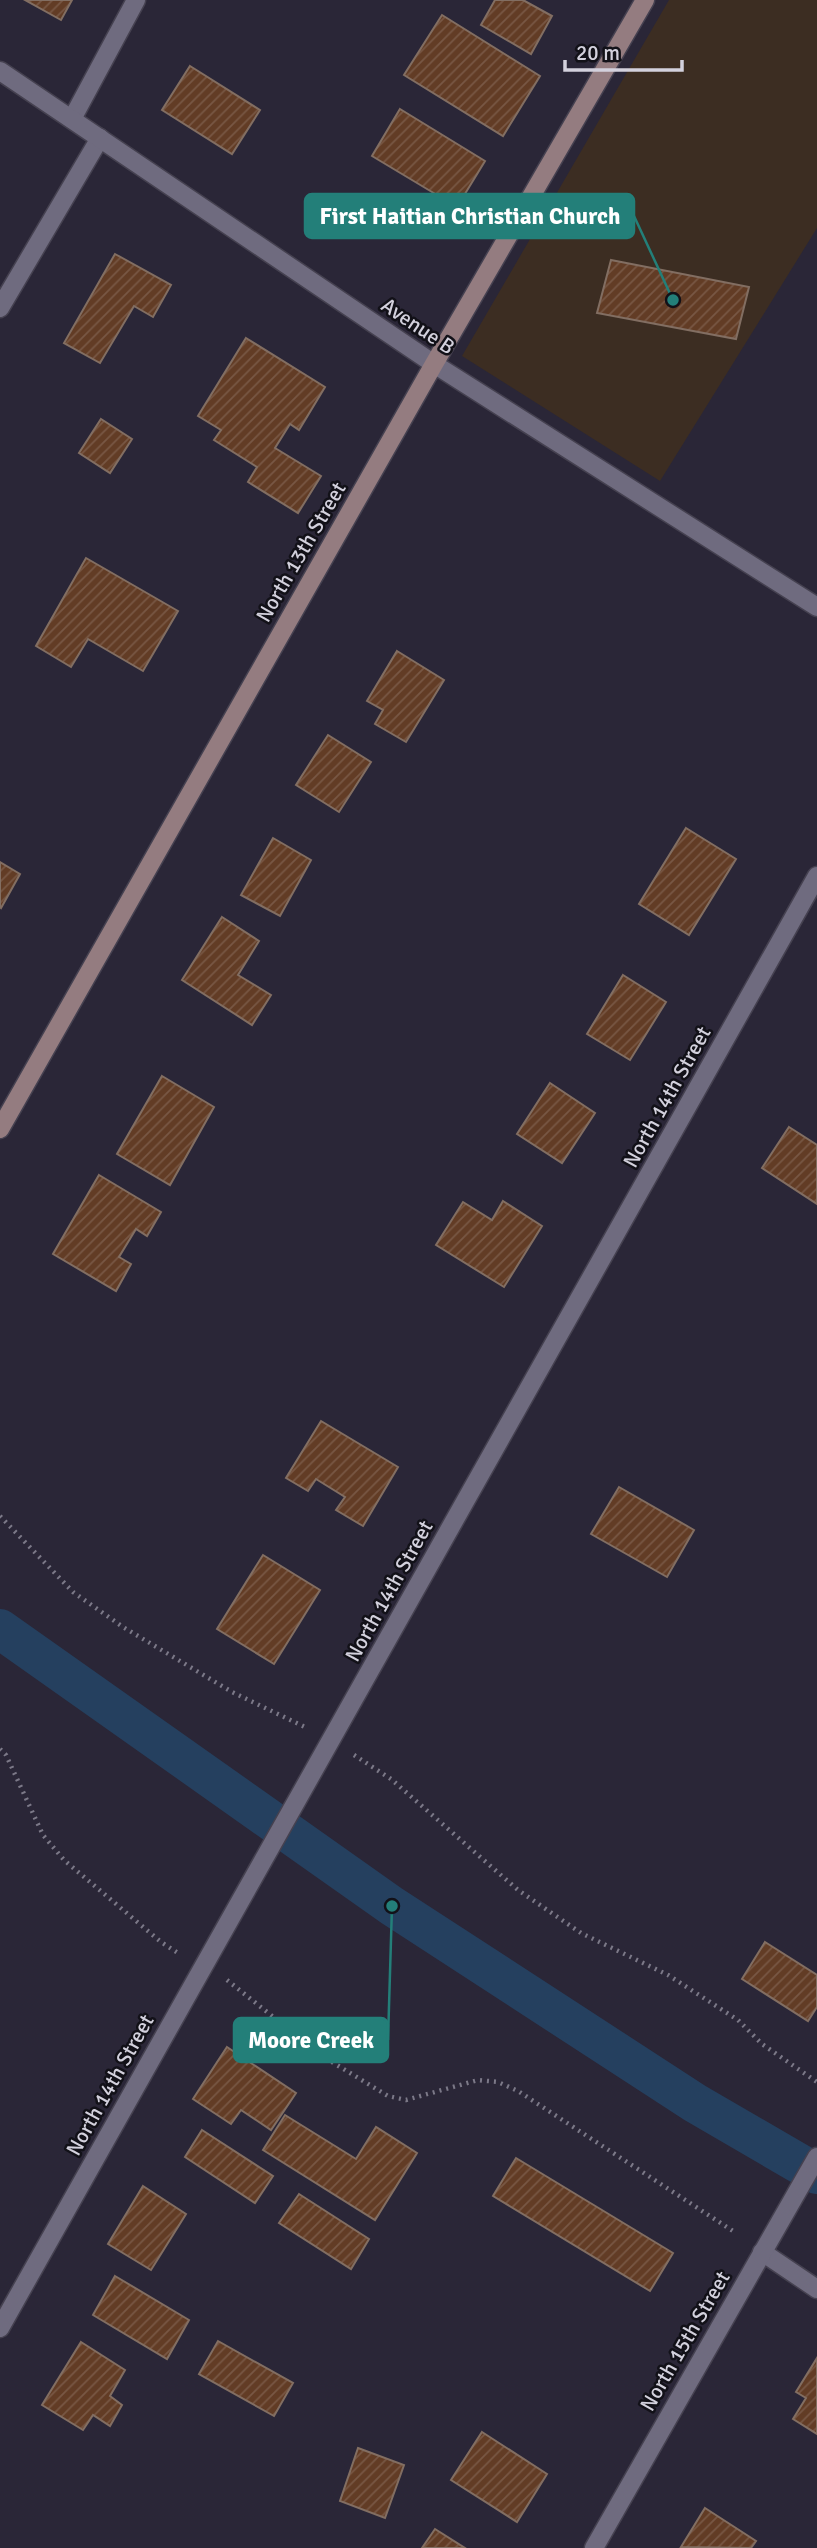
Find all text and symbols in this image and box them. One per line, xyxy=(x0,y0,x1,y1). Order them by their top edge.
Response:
scale bar xyxy=(565,28,682,72)
text: 20 m xyxy=(576,40,620,66)
callout: First Haitian Christian Church xyxy=(305,194,634,238)
text: First Haitian Christian Church xyxy=(320,202,620,231)
street label: Avenue B xyxy=(376,292,460,360)
street label: North 13th Street xyxy=(250,477,352,627)
street label: North 14th Street xyxy=(617,1022,717,1172)
street label: North 14th Street xyxy=(339,1516,439,1666)
street label: North 14th Street xyxy=(60,2010,160,2160)
callout: Moore Creek xyxy=(234,2018,388,2062)
text: Moore Creek xyxy=(248,2026,374,2055)
street label: North 15th Street xyxy=(634,2266,736,2416)

